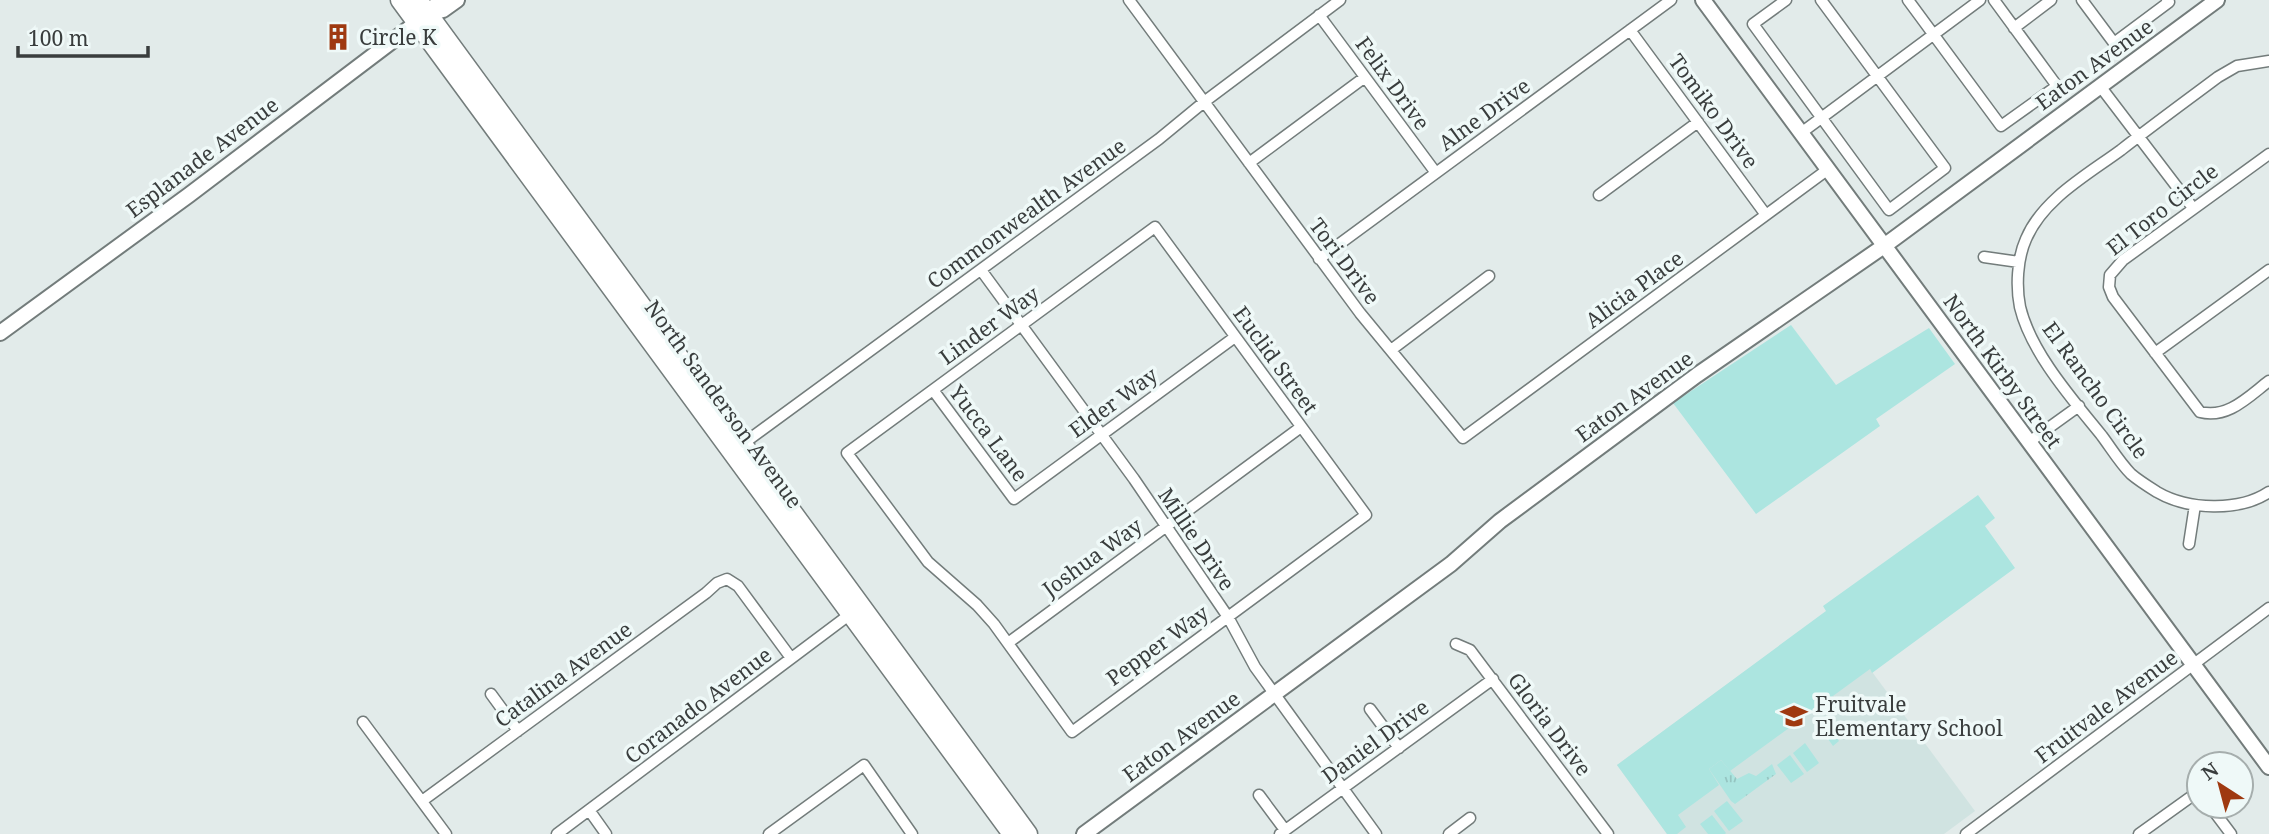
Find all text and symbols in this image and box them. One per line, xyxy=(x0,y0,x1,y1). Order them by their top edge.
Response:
street label: Eaton Avenue xyxy=(2030,12,2158,116)
scale bar xyxy=(18,14,147,58)
building icon: Circle K xyxy=(323,22,353,52)
place label: Circle K xyxy=(359,23,437,51)
text: 100 m xyxy=(28,24,89,52)
street label: Felix Drive xyxy=(1350,31,1436,135)
street label: Tomiko Drive xyxy=(1663,48,1765,174)
street label: Alne Drive xyxy=(1433,71,1535,157)
street label: Esplanade Avenue xyxy=(120,91,284,223)
street label: Commonwealth Avenue xyxy=(921,131,1131,295)
street label: El Toro Circle xyxy=(2101,157,2223,261)
street label: Tori Drive xyxy=(1303,212,1387,310)
street label: Alicia Place xyxy=(1579,244,1689,334)
street label: Linder Way xyxy=(934,279,1045,371)
street label: North Kirby Street xyxy=(1938,288,2068,454)
street label: North Sanderson Avenue xyxy=(639,294,809,514)
street label: Euclid Street xyxy=(1227,300,1325,420)
street label: El Rancho Circle xyxy=(2037,316,2155,464)
street label: Eaton Avenue xyxy=(1570,344,1698,448)
street label: Elder Way xyxy=(1063,360,1163,444)
street label: Yucca Lane xyxy=(943,378,1035,487)
street label: Millie Drive xyxy=(1152,482,1242,596)
street label: Joshua Way xyxy=(1036,511,1148,603)
street label: Pepper Way xyxy=(1100,598,1214,692)
street label: Catalina Avenue xyxy=(489,615,637,733)
street label: Coranado Avenue xyxy=(619,640,777,770)
street label: Fruitvale Avenue xyxy=(2029,643,2183,769)
street label: Gloria Drive xyxy=(1502,667,1598,781)
street label: Eaton Avenue xyxy=(1117,684,1245,788)
place label: Fruitvale Elementary School xyxy=(1815,690,2003,742)
street label: Daniel Drive xyxy=(1316,693,1434,789)
school or university icon: Fruitvale Elementary School xyxy=(1779,701,1809,731)
north arrow xyxy=(2185,750,2255,820)
text: N xyxy=(2196,756,2224,786)

